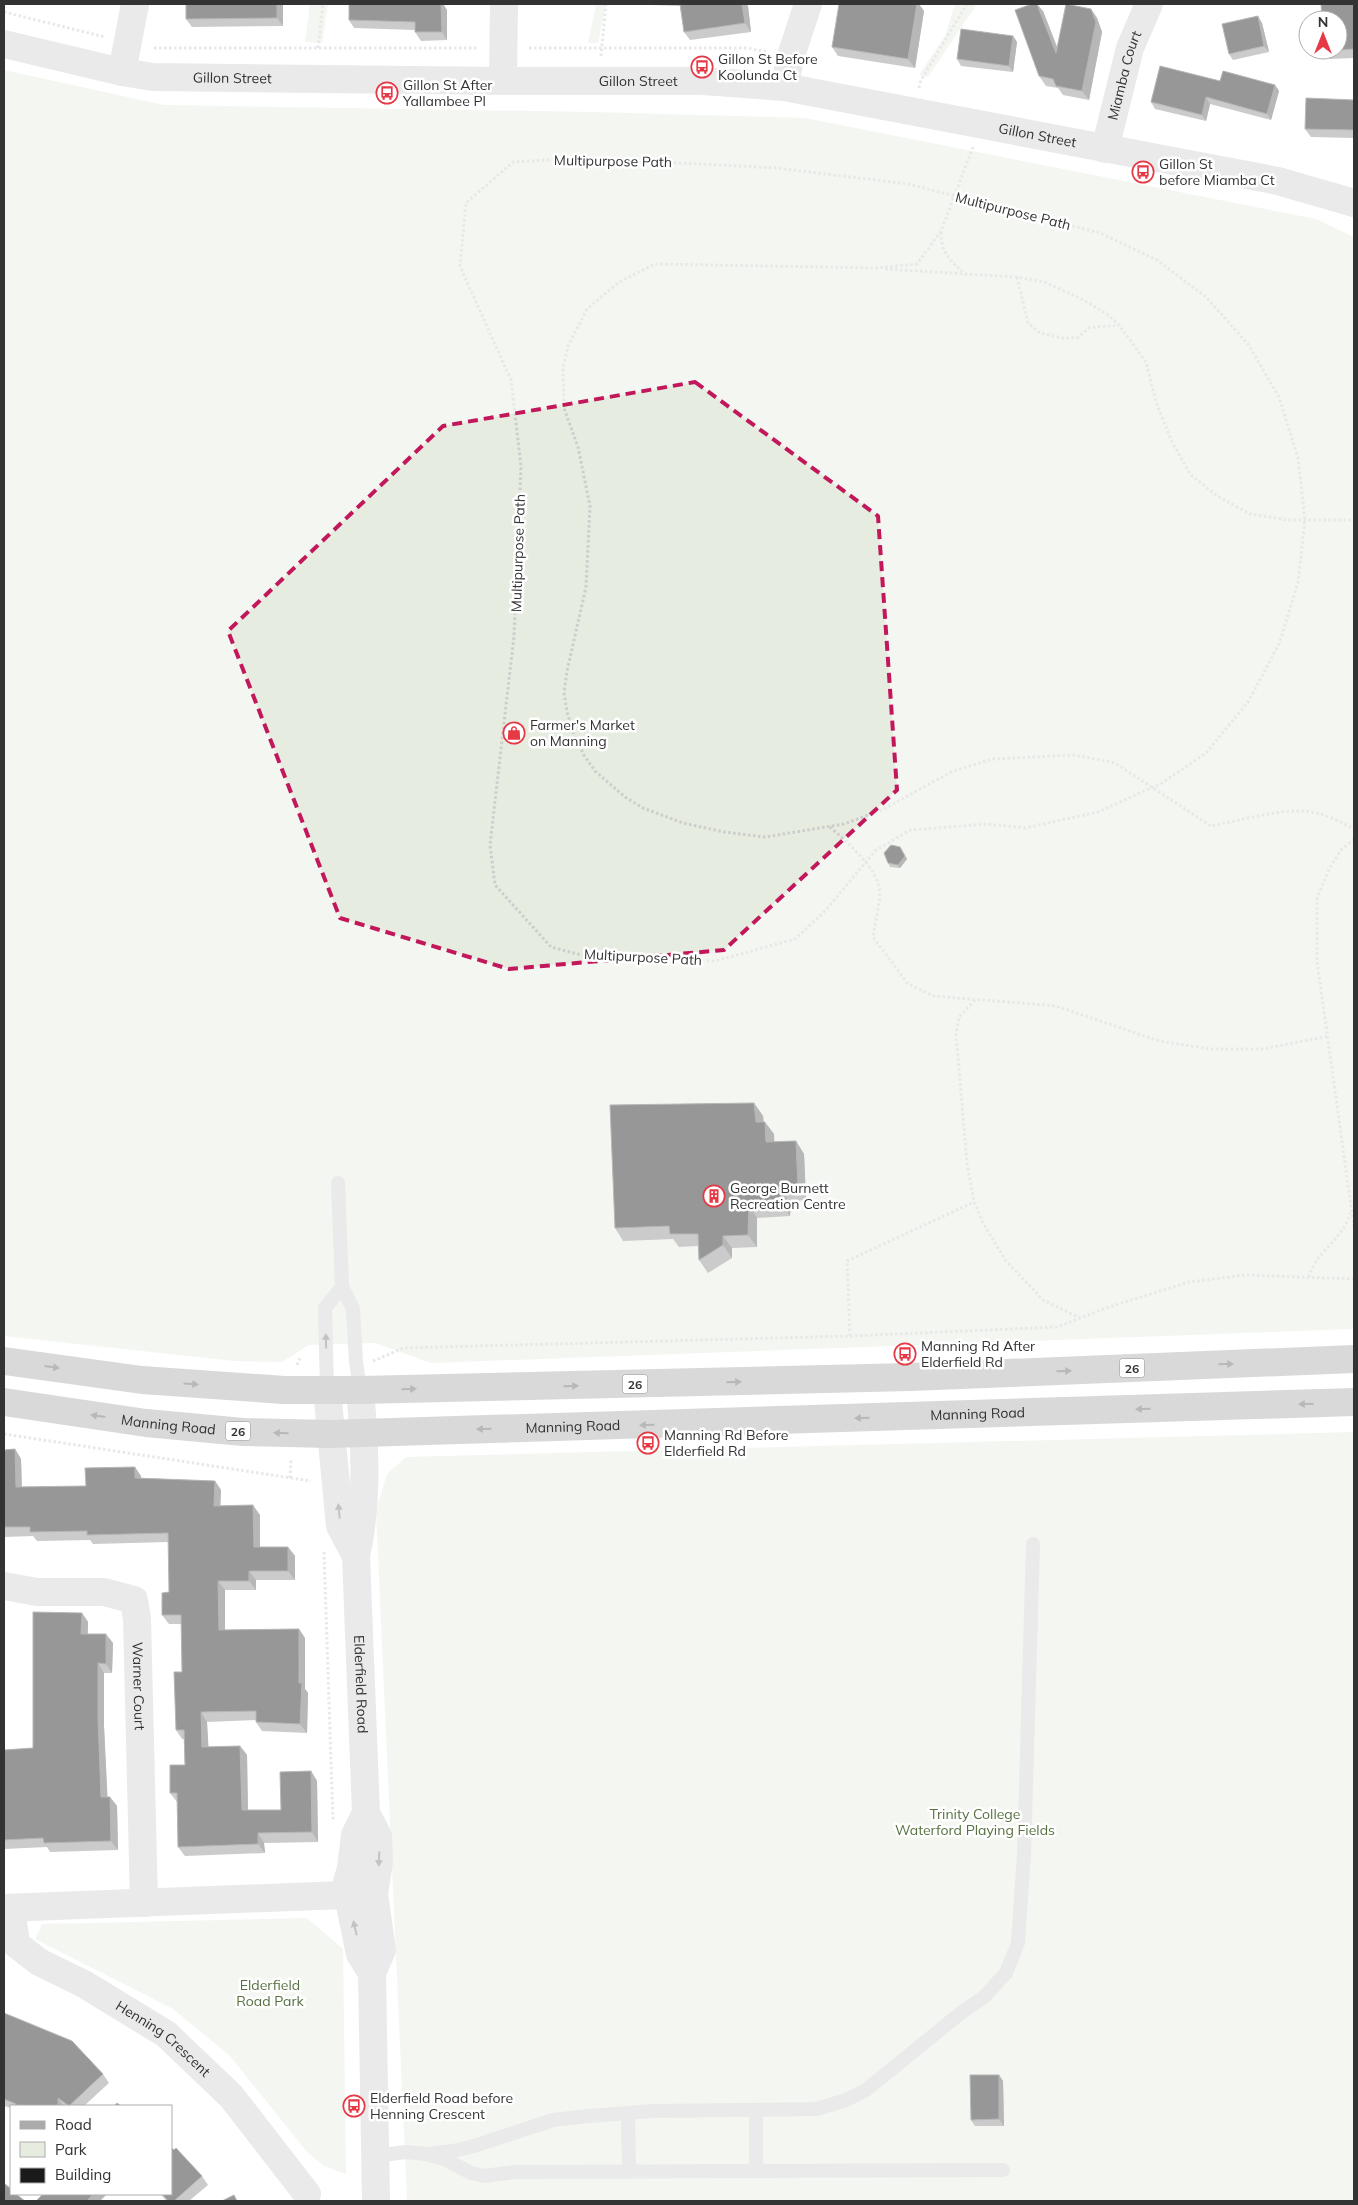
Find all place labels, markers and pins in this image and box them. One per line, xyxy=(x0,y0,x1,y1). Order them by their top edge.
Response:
place label: Gillon St Before Koolunda Ct xyxy=(718,50,818,84)
bus stop icon: Gillon St Before Koolunda Ct xyxy=(690,55,714,79)
place label: Gillon St After Yallambee Pl xyxy=(402,76,493,110)
bus stop icon: Gillon St After Yallambee Pl xyxy=(375,81,399,105)
place label: Gillon St before Miamba Ct xyxy=(1159,155,1275,189)
bus stop icon: Gillon St before Miamba Ct xyxy=(1131,160,1155,184)
place label: Farmer's Market on Manning xyxy=(530,716,635,750)
shop icon: Farmer's Market on Manning xyxy=(502,721,526,745)
place label: George Burnett Recreation Centre xyxy=(730,1179,846,1213)
building icon: George Burnett Recreation Centre xyxy=(702,1184,726,1208)
place label: Manning Rd After Elderfield Rd xyxy=(921,1337,1036,1371)
bus stop icon: Manning Rd After Elderfield Rd xyxy=(893,1342,917,1366)
place label: Manning Rd Before Elderfield Rd xyxy=(664,1426,788,1460)
bus stop icon: Manning Rd Before Elderfield Rd xyxy=(636,1431,660,1455)
place label: Elderfield Road before Henning Crescent xyxy=(370,2089,513,2123)
bus stop icon: Elderfield Road before Henning Crescent xyxy=(342,2094,366,2118)

